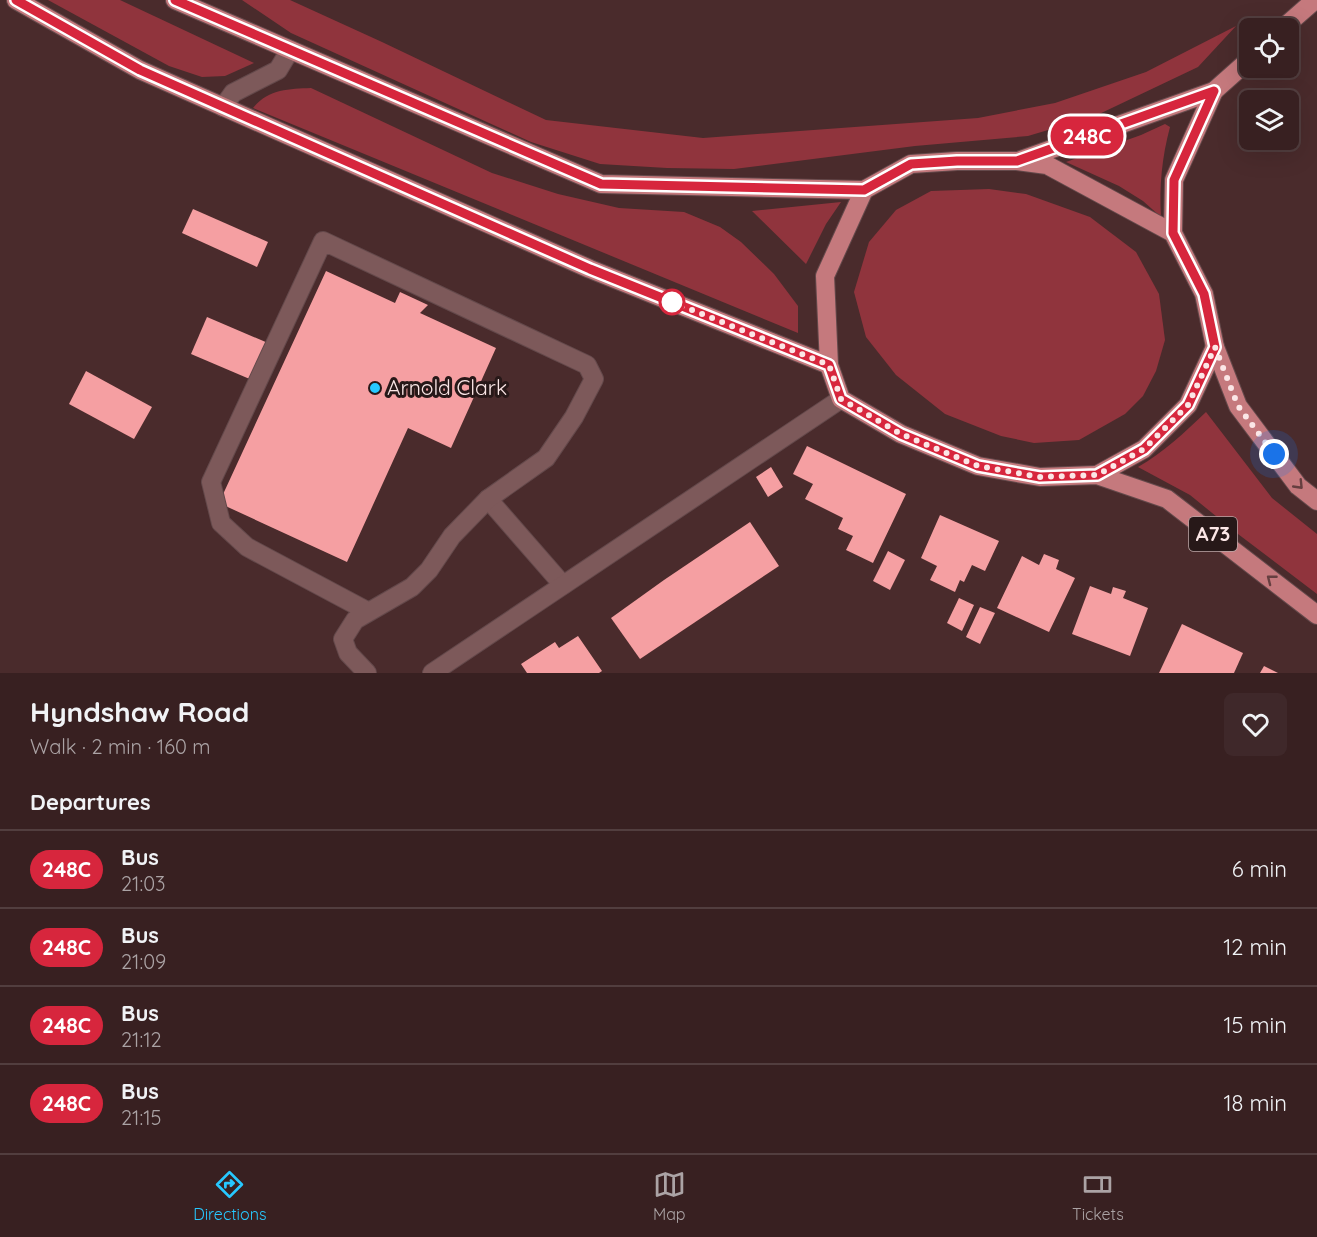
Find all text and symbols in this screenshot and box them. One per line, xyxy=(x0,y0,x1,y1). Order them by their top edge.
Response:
map controls xyxy=(1239,18,1299,150)
button: locate xyxy=(1239,18,1299,78)
button: layers xyxy=(1239,90,1299,150)
line badge: 248C xyxy=(1045,116,1129,156)
text: 248C xyxy=(1063,123,1111,149)
unlabelled marker xyxy=(659,289,685,315)
place label: Arnold Clark xyxy=(387,374,507,400)
marker: Arnold Clark xyxy=(368,381,382,395)
your location xyxy=(1259,439,1289,469)
one-way arrow xyxy=(1292,478,1303,488)
road number: A73 xyxy=(1189,517,1237,551)
one-way arrow xyxy=(1267,576,1278,587)
button: heart xyxy=(1224,693,1287,756)
text: Hyndshaw Road xyxy=(30,694,249,729)
text: Walk · 2 min · 160 m xyxy=(30,734,211,759)
text: Departures xyxy=(30,788,151,816)
text: Bus xyxy=(121,843,159,871)
text: 6 min xyxy=(1232,855,1287,883)
text: 248C xyxy=(42,856,91,882)
text: 21:03 xyxy=(121,871,166,896)
text: Bus xyxy=(121,921,159,949)
text: 12 min xyxy=(1223,933,1287,961)
text: 248C xyxy=(42,934,91,960)
text: 21:09 xyxy=(121,949,166,974)
text: Bus xyxy=(121,999,159,1027)
text: 15 min xyxy=(1223,1011,1287,1039)
text: 248C xyxy=(42,1012,91,1038)
text: 21:12 xyxy=(121,1027,162,1052)
text: Bus xyxy=(121,1077,159,1105)
text: 18 min xyxy=(1223,1089,1287,1117)
text: 248C xyxy=(42,1090,91,1116)
text: 21:15 xyxy=(121,1105,162,1130)
tab: Directions xyxy=(193,1168,266,1224)
tab: Map xyxy=(653,1168,686,1224)
tab: Tickets xyxy=(1072,1168,1124,1224)

